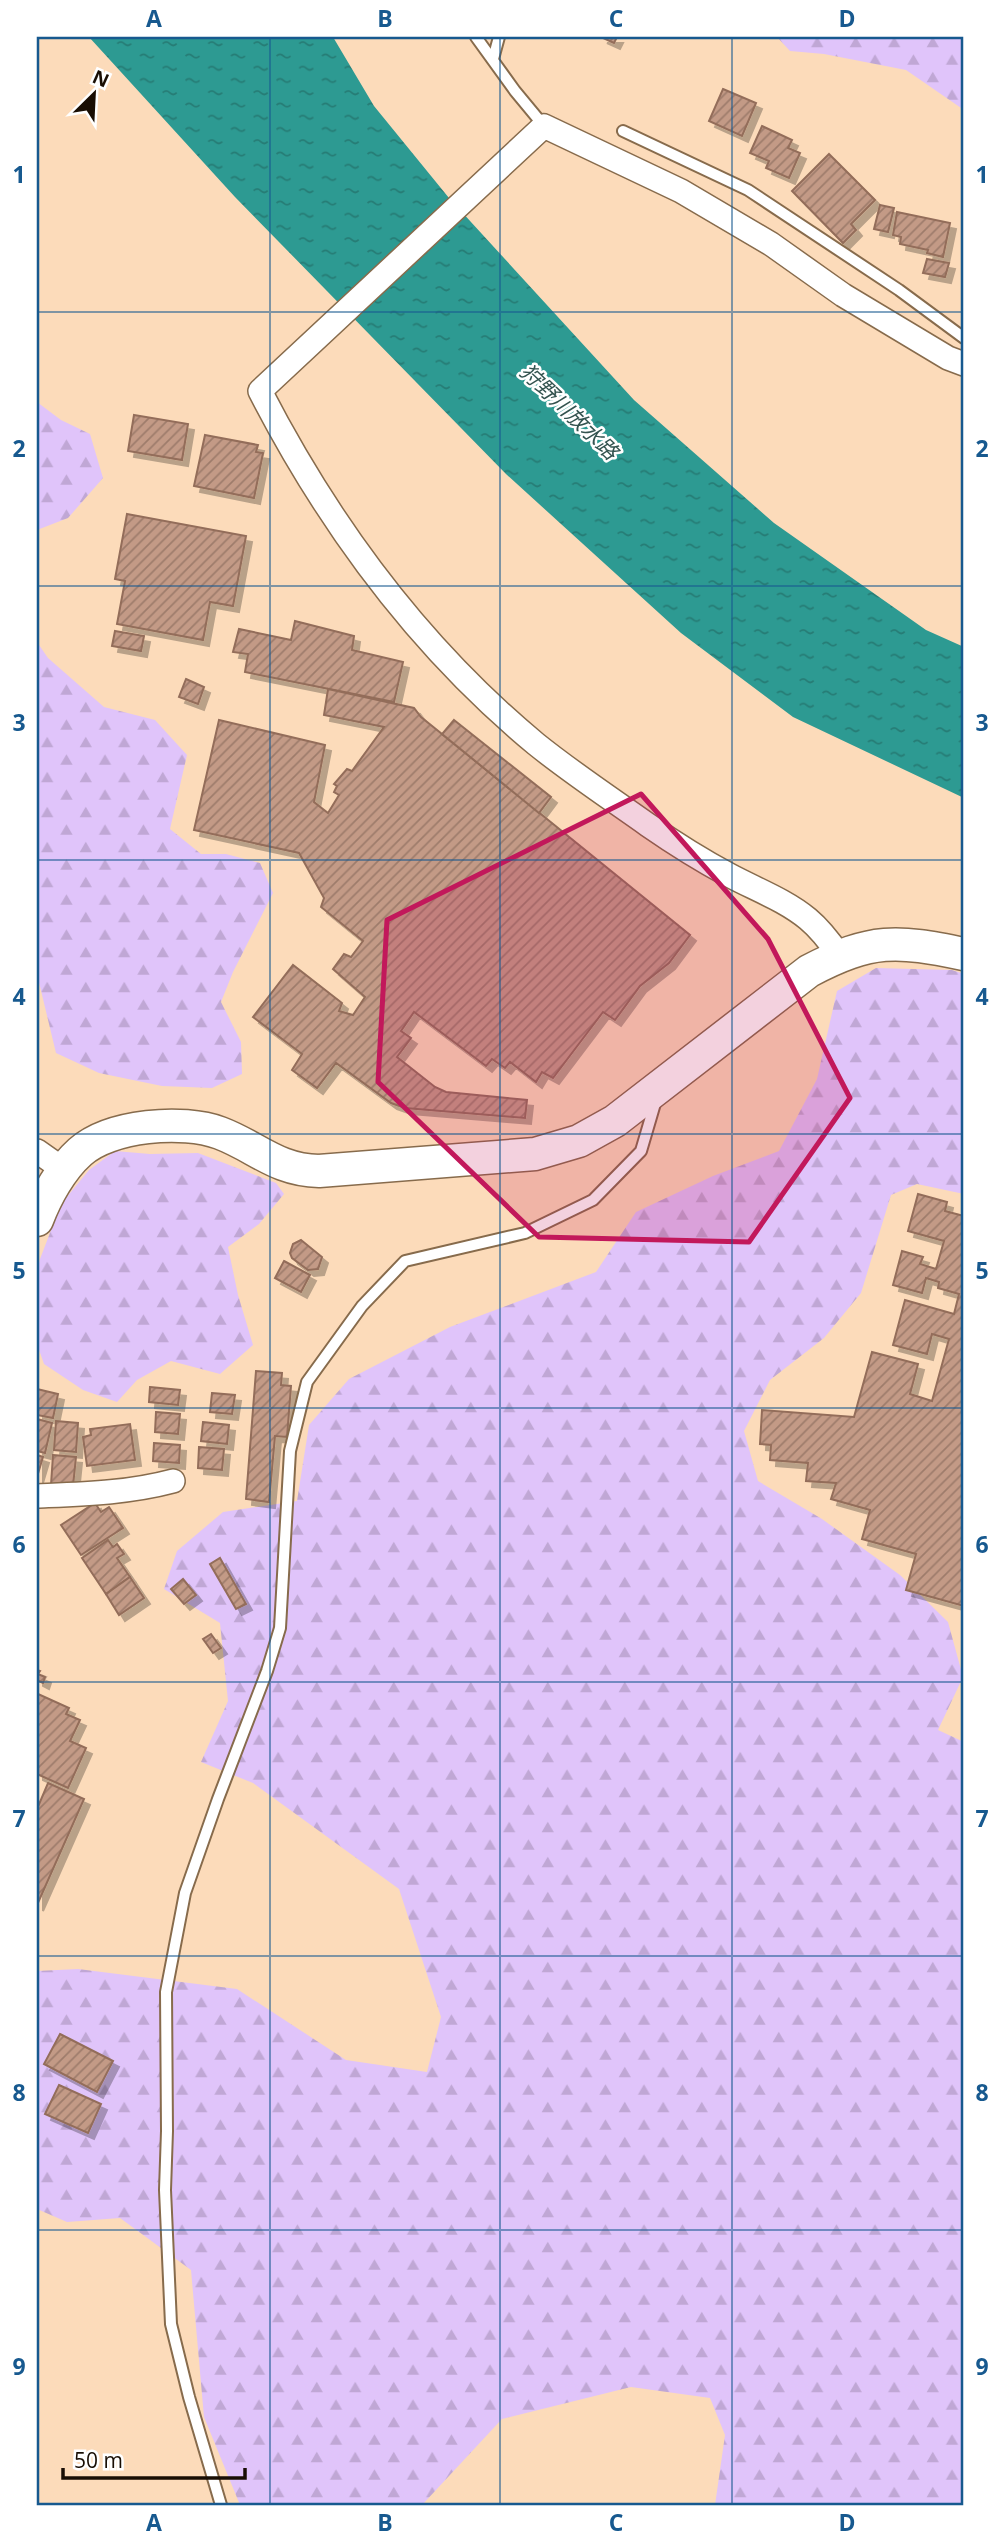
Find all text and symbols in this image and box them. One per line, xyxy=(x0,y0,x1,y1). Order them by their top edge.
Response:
text: A xyxy=(146,2,162,34)
text: B xyxy=(377,2,393,34)
text: C xyxy=(609,2,623,34)
text: D xyxy=(838,2,856,34)
north arrow xyxy=(60,60,130,130)
text: N xyxy=(89,63,113,93)
text: 1 xyxy=(12,158,26,190)
text: 1 xyxy=(975,158,989,190)
water label: 狩野川放水路 xyxy=(515,357,626,467)
text: 2 xyxy=(12,432,26,464)
text: 2 xyxy=(975,432,989,464)
text: 3 xyxy=(12,706,26,738)
text: 3 xyxy=(975,706,989,738)
text: 4 xyxy=(12,980,26,1012)
text: 4 xyxy=(975,980,989,1012)
text: 5 xyxy=(12,1254,26,1286)
text: 5 xyxy=(975,1254,989,1286)
text: 6 xyxy=(12,1528,26,1560)
text: 6 xyxy=(975,1528,989,1560)
text: 7 xyxy=(12,1802,26,1834)
text: 7 xyxy=(975,1802,989,1834)
text: 8 xyxy=(12,2076,26,2108)
text: 8 xyxy=(975,2076,989,2108)
text: 9 xyxy=(12,2350,26,2382)
text: 9 xyxy=(975,2350,989,2382)
scale bar xyxy=(63,2437,245,2481)
text: 50 m xyxy=(74,2446,123,2474)
text: A xyxy=(146,2506,162,2538)
text: B xyxy=(377,2506,393,2538)
text: C xyxy=(609,2506,623,2538)
text: D xyxy=(838,2506,856,2538)

